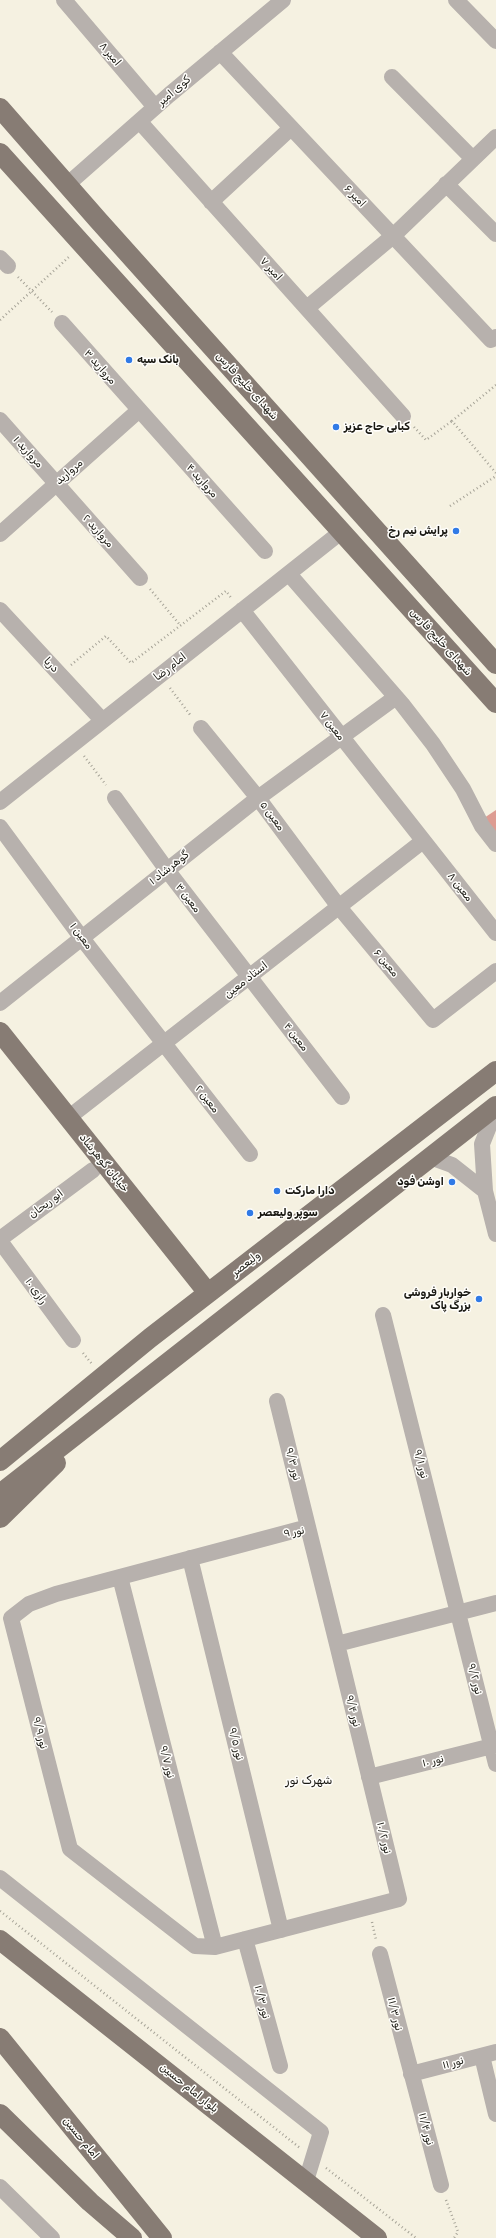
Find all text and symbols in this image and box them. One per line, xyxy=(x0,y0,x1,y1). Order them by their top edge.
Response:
street label: امیر ۸ xyxy=(96,39,124,69)
street label: کوی امیر xyxy=(155,73,193,109)
street label: امیر ۶ xyxy=(341,182,369,210)
street label: امیر ۷ xyxy=(257,255,285,283)
street label: مروارید ۳ xyxy=(81,347,119,387)
street label: شهدای خلیج فارس xyxy=(213,350,281,422)
place label: بانک سپه xyxy=(137,353,179,367)
marker: بانک سپه xyxy=(124,355,134,365)
place label: کبابی حاج عزیز xyxy=(344,420,410,434)
marker: کبابی حاج عزیز xyxy=(331,422,341,432)
street label: مروارید ۱ xyxy=(10,433,46,471)
street label: مروارید xyxy=(53,456,85,488)
street label: مروارید ۴ xyxy=(183,461,221,501)
street label: مروارید ۲ xyxy=(80,512,116,550)
place label: پرایش نیم رخ xyxy=(388,524,448,538)
marker: پرایش نیم رخ xyxy=(451,526,461,536)
street label: شهدای خلیج فارس xyxy=(407,606,475,678)
street label: امام رضا xyxy=(151,650,189,684)
street label: دریا xyxy=(41,655,61,675)
street label: معین ۷ xyxy=(316,709,348,743)
street label: معین ۵ xyxy=(257,799,287,833)
street label: گوهرشاد ۱ xyxy=(146,848,192,888)
street label: معین ۸ xyxy=(444,870,476,904)
street label: معین ۳ xyxy=(172,881,204,915)
street label: معین ۱ xyxy=(67,920,95,952)
street label: معین ۶ xyxy=(371,946,401,980)
street label: استاد معین xyxy=(222,959,270,1001)
street label: معین ۴ xyxy=(281,1020,311,1054)
street label: معین ۲ xyxy=(192,1082,222,1116)
street label: خیابان گوهرشاد xyxy=(76,1131,132,1195)
place label: اوشن فود xyxy=(397,1175,444,1189)
marker: اوشن فود xyxy=(447,1177,457,1187)
place label: دارا مارکت xyxy=(285,1184,335,1198)
marker: دارا مارکت xyxy=(272,1186,282,1196)
street label: ابو ریحان xyxy=(26,1187,66,1221)
place label: سوپر ولیعصر xyxy=(258,1206,318,1220)
marker: سوپر ولیعصر xyxy=(245,1208,255,1218)
street label: ولیعصر xyxy=(229,1249,263,1279)
street label: رازی ۱۰ xyxy=(22,1275,50,1307)
place label: خواربار فروشی بزرگ پاک xyxy=(404,1286,471,1312)
marker: خواربار فروشی بزرگ پاک xyxy=(474,1294,484,1304)
street label: نور ۹/۳ xyxy=(283,1446,303,1482)
street label: نور ۹/۱ xyxy=(411,1448,431,1480)
street label: نور ۹ xyxy=(282,1524,306,1540)
street label: نور ۹/۲ xyxy=(465,1662,485,1696)
street label: نور ۹/۴ xyxy=(343,1694,363,1728)
street label: نور ۹/۹ xyxy=(30,1716,50,1750)
street label: نور ۹/۵ xyxy=(226,1726,246,1762)
street label: نور ۹/۷ xyxy=(157,1744,177,1780)
street label: نور ۱۰ xyxy=(421,1752,445,1770)
district label: شهرک نور xyxy=(285,1774,333,1788)
street label: نور ۱۰/۲ xyxy=(374,1821,394,1855)
street label: نور ۱۰/۳ xyxy=(251,1984,273,2020)
street label: نور ۱۱/۳ xyxy=(384,1996,406,2032)
street label: نور ۱۱ xyxy=(441,2054,465,2072)
street label: بلوار امام حسین xyxy=(157,2060,221,2116)
street label: نور ۱۱/۴ xyxy=(415,2111,437,2147)
street label: امام حسین xyxy=(60,2114,102,2162)

